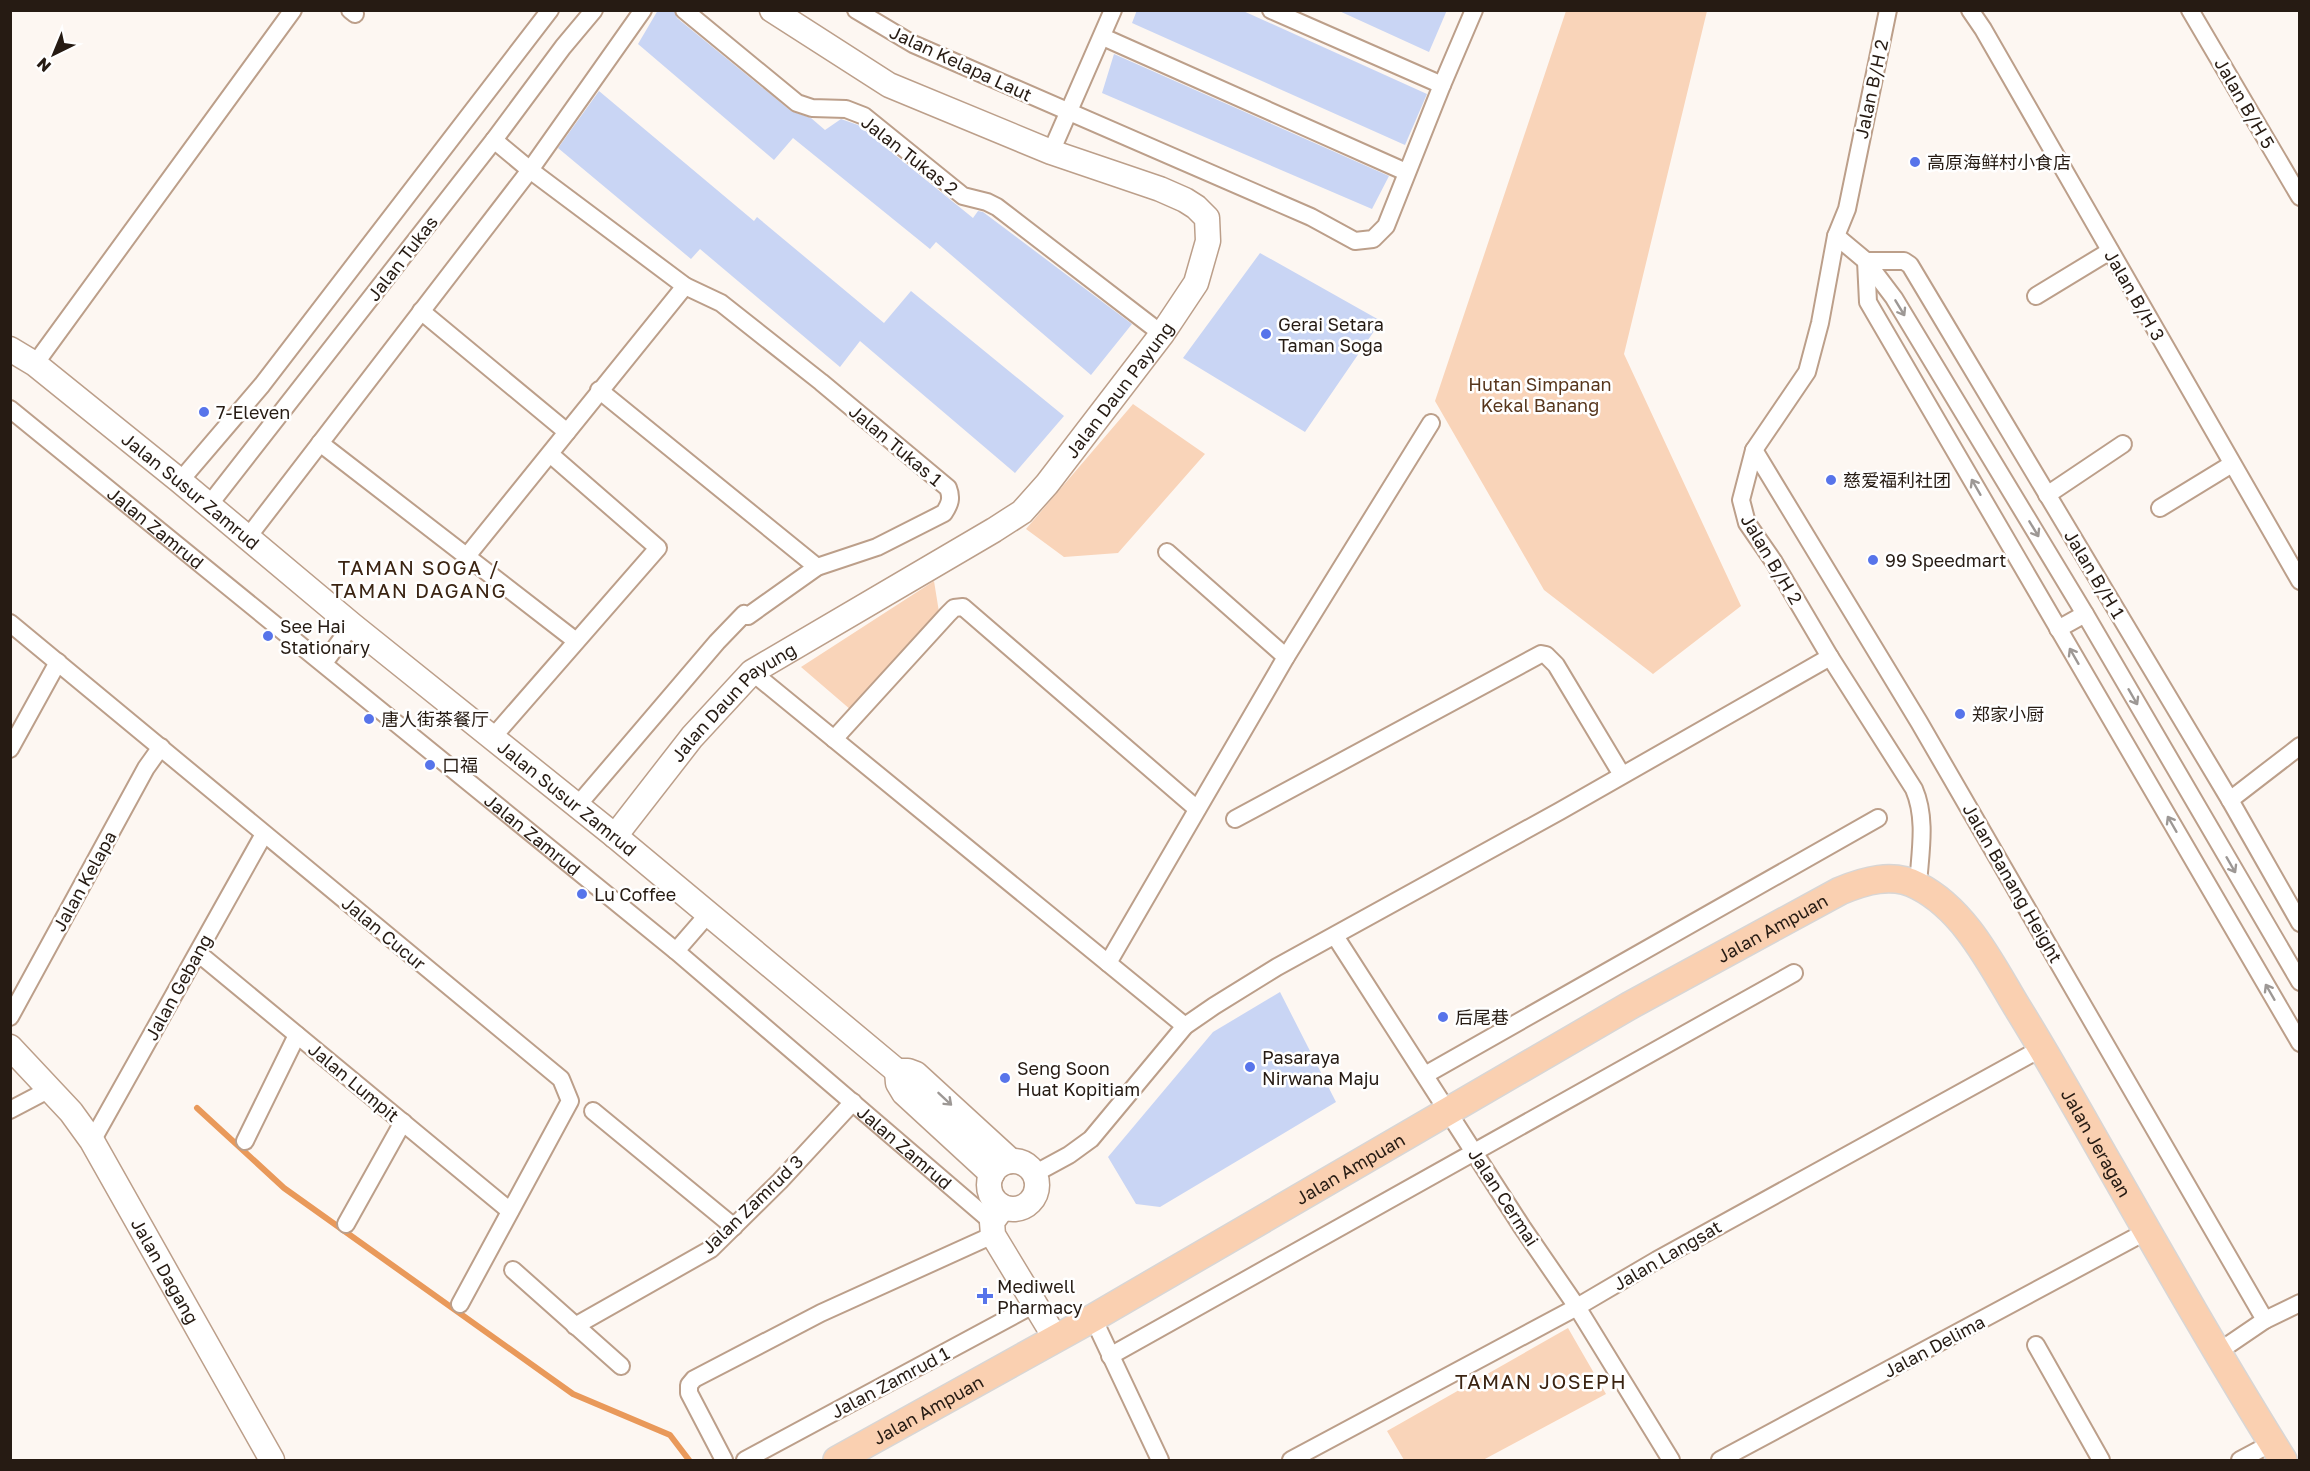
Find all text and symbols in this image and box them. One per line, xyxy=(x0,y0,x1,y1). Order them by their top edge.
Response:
street label: Jalan Kelapa Laut xyxy=(886,20,1036,106)
north arrow xyxy=(24,24,84,84)
street label: Jalan B/H 2 xyxy=(1850,37,1892,141)
text: N xyxy=(32,54,55,76)
street label: Jalan B/H 5 xyxy=(2210,54,2280,152)
street label: Jalan Tukas 2 xyxy=(857,110,963,200)
place label: 高原海鲜村小食店 xyxy=(1927,151,2071,173)
marker: 高原海鲜村小食店 xyxy=(1908,155,1922,169)
street label: Jalan Tukas xyxy=(362,211,442,305)
street label: Jalan B/H 3 xyxy=(2100,246,2170,344)
one-way arrow xyxy=(1895,299,1907,316)
place label: Gerai Setara Taman Soga xyxy=(1278,313,1384,356)
street label: Jalan Daun Payung xyxy=(1060,318,1178,462)
marker: Gerai Setara Taman Soga xyxy=(1259,327,1273,341)
park label: Hutan Simpanan Kekal Banang xyxy=(1468,373,1612,416)
street label: Jalan Tukas 1 xyxy=(845,400,947,491)
place label: 7-Eleven xyxy=(216,401,290,423)
marker: 7-Eleven xyxy=(197,405,211,419)
street label: Jalan Susur Zamrud xyxy=(117,428,264,554)
place label: 慈爱福利社团 xyxy=(1843,469,1951,491)
marker: 慈爱福利社团 xyxy=(1824,473,1838,487)
one-way arrow xyxy=(1969,479,1981,496)
street label: Jalan Zamrud xyxy=(103,482,208,573)
street label: Jalan B/H 2 xyxy=(1737,510,1807,608)
one-way arrow xyxy=(2028,520,2040,537)
street label: Jalan B/H 1 xyxy=(2060,526,2130,622)
place label: 99 Speedmart xyxy=(1885,549,2007,571)
marker: 99 Speedmart xyxy=(1866,553,1880,567)
district label: TAMAN SOGA / TAMAN DAGANG xyxy=(331,555,507,602)
place label: See Hai Stationary xyxy=(280,615,370,658)
marker: See Hai Stationary xyxy=(261,629,275,643)
street label: Jalan Daun Payung xyxy=(666,638,800,766)
one-way arrow xyxy=(2067,648,2079,665)
one-way arrow xyxy=(2127,688,2139,705)
place label: 郑家小厨 xyxy=(1972,703,2044,725)
marker: 郑家小厨 xyxy=(1953,707,1967,721)
place label: 唐人街茶餐厅 xyxy=(381,708,489,730)
marker: 唐人街茶餐厅 xyxy=(362,712,376,726)
street label: Jalan Susur Zamrud xyxy=(493,735,641,860)
place label: 口福 xyxy=(442,754,478,776)
marker: 口福 xyxy=(423,758,437,772)
street label: Jalan Zamrud xyxy=(480,789,585,880)
street label: Jalan Banang Height xyxy=(1959,800,2067,966)
one-way arrow xyxy=(2166,816,2178,833)
street label: Jalan Kelapa xyxy=(47,827,121,935)
one-way arrow xyxy=(2226,856,2238,873)
place label: Lu Coffee xyxy=(594,883,676,905)
marker: Lu Coffee xyxy=(575,887,589,901)
street label: Jalan Ampuan xyxy=(1713,889,1831,967)
street label: Jalan Cucur xyxy=(338,892,430,974)
street label: Jalan Gebang xyxy=(140,930,216,1044)
one-way arrow xyxy=(2264,984,2276,1001)
place label: 后尾巷 xyxy=(1455,1006,1509,1028)
marker: 后尾巷 xyxy=(1436,1010,1450,1024)
street label: Jalan Lumpit xyxy=(304,1038,404,1126)
place label: Pasaraya Nirwana Maju xyxy=(1262,1046,1379,1089)
place label: Seng Soon Huat Kopitiam xyxy=(1017,1057,1140,1100)
marker: Pasaraya Nirwana Maju xyxy=(1243,1060,1257,1074)
marker: Seng Soon Huat Kopitiam xyxy=(998,1071,1012,1085)
street label: Jalan Jeragan xyxy=(2057,1084,2136,1201)
one-way arrow xyxy=(937,1092,952,1106)
street label: Jalan Zamrud xyxy=(853,1101,957,1194)
street label: Jalan Ampuan xyxy=(1291,1128,1409,1209)
street label: Jalan Cermai xyxy=(1464,1144,1544,1250)
street label: Jalan Zamrud 3 xyxy=(697,1150,807,1258)
street label: Jalan Dagang xyxy=(127,1214,204,1328)
street label: Jalan Langsat xyxy=(1609,1215,1725,1295)
place label: Mediwell Pharmacy xyxy=(997,1275,1083,1318)
marker: Mediwell Pharmacy xyxy=(978,1289,992,1303)
street label: Jalan Delima xyxy=(1880,1310,1988,1382)
street label: Jalan Zamrud 1 xyxy=(827,1341,953,1422)
district label: TAMAN JOSEPH xyxy=(1455,1369,1627,1393)
street label: Jalan Ampuan xyxy=(869,1370,987,1449)

